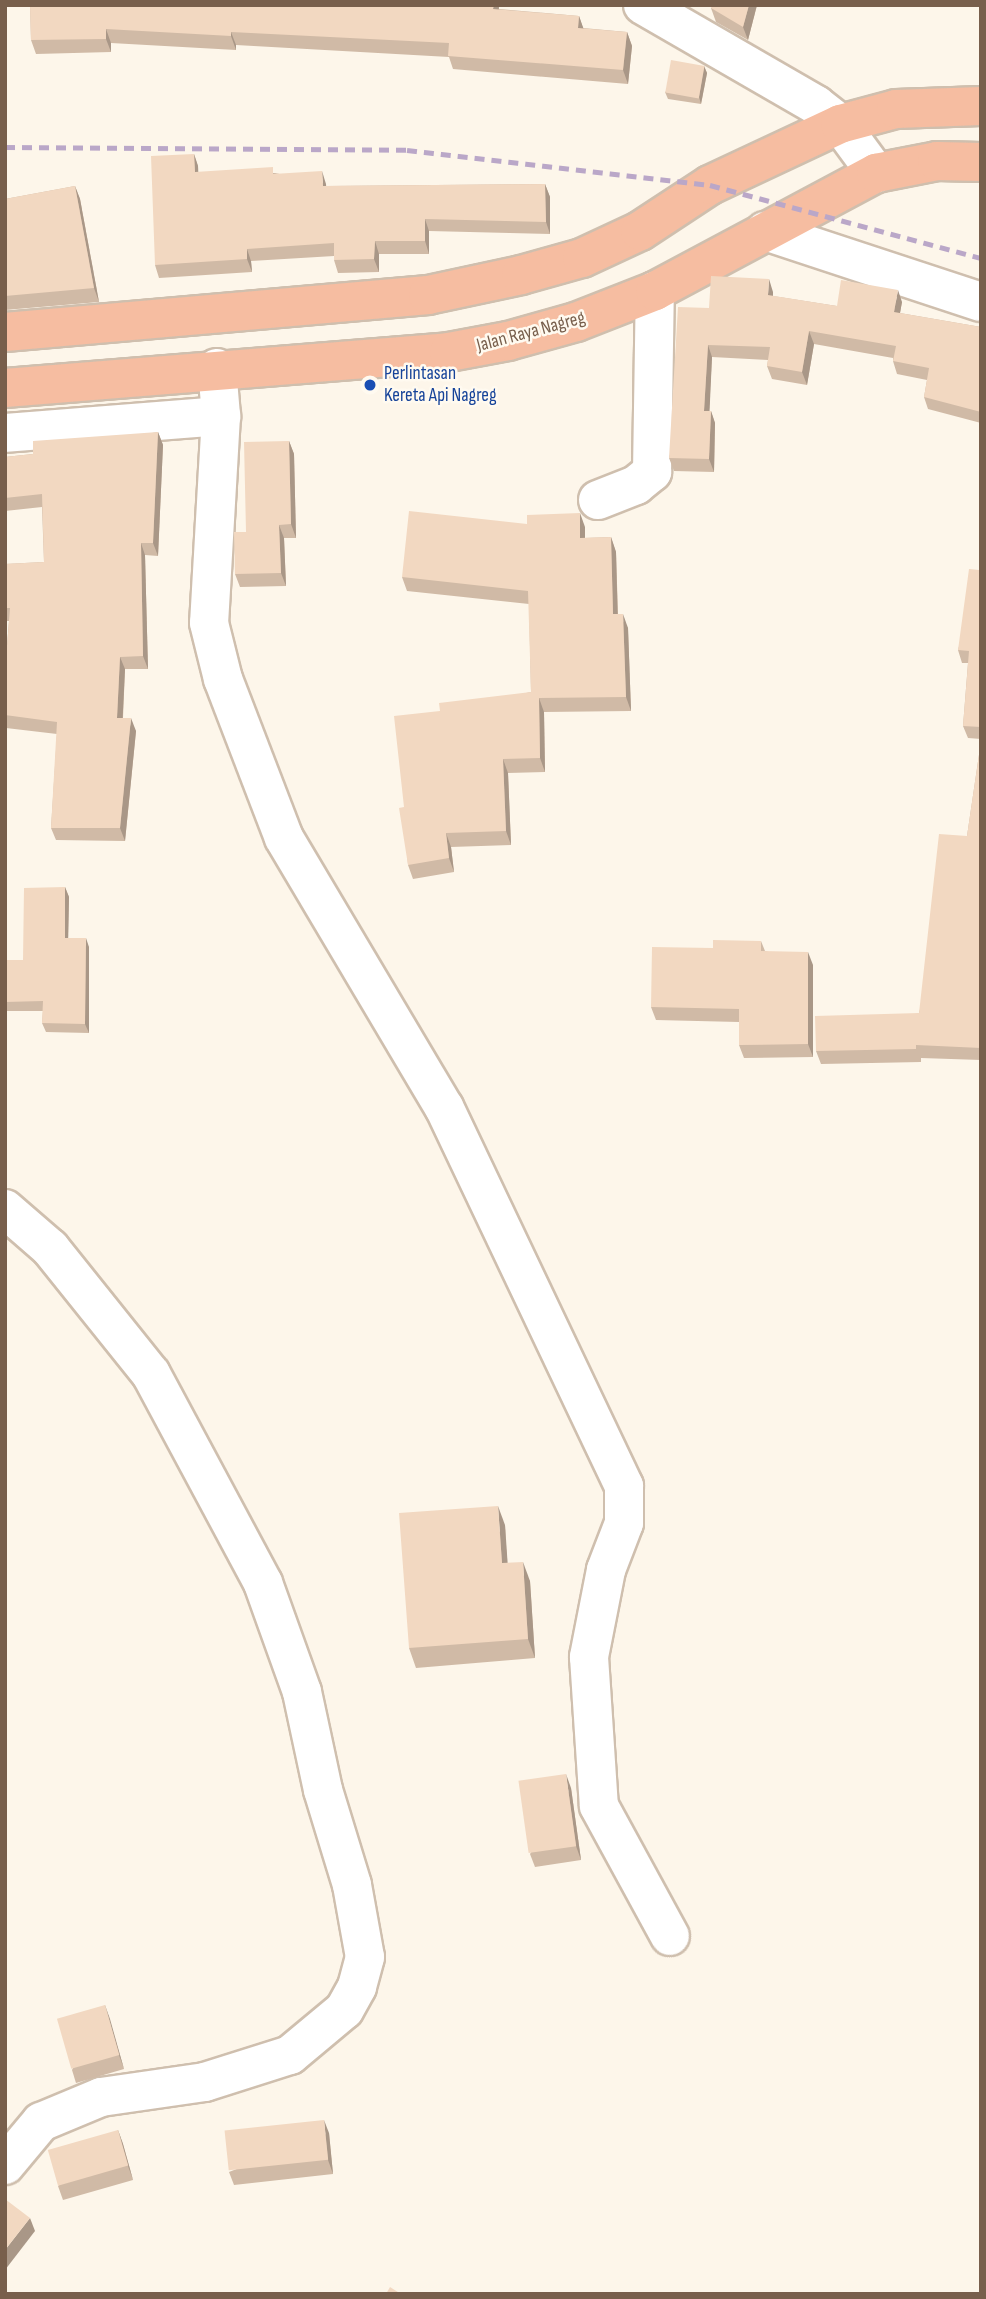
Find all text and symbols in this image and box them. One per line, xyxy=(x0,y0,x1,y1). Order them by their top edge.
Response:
street label: Jalan Raya Nagreg xyxy=(474,307,588,357)
place label: Perlintasan Kereta Api Nagreg xyxy=(384,363,497,407)
marker: Perlintasan Kereta Api Nagreg xyxy=(362,377,378,393)

